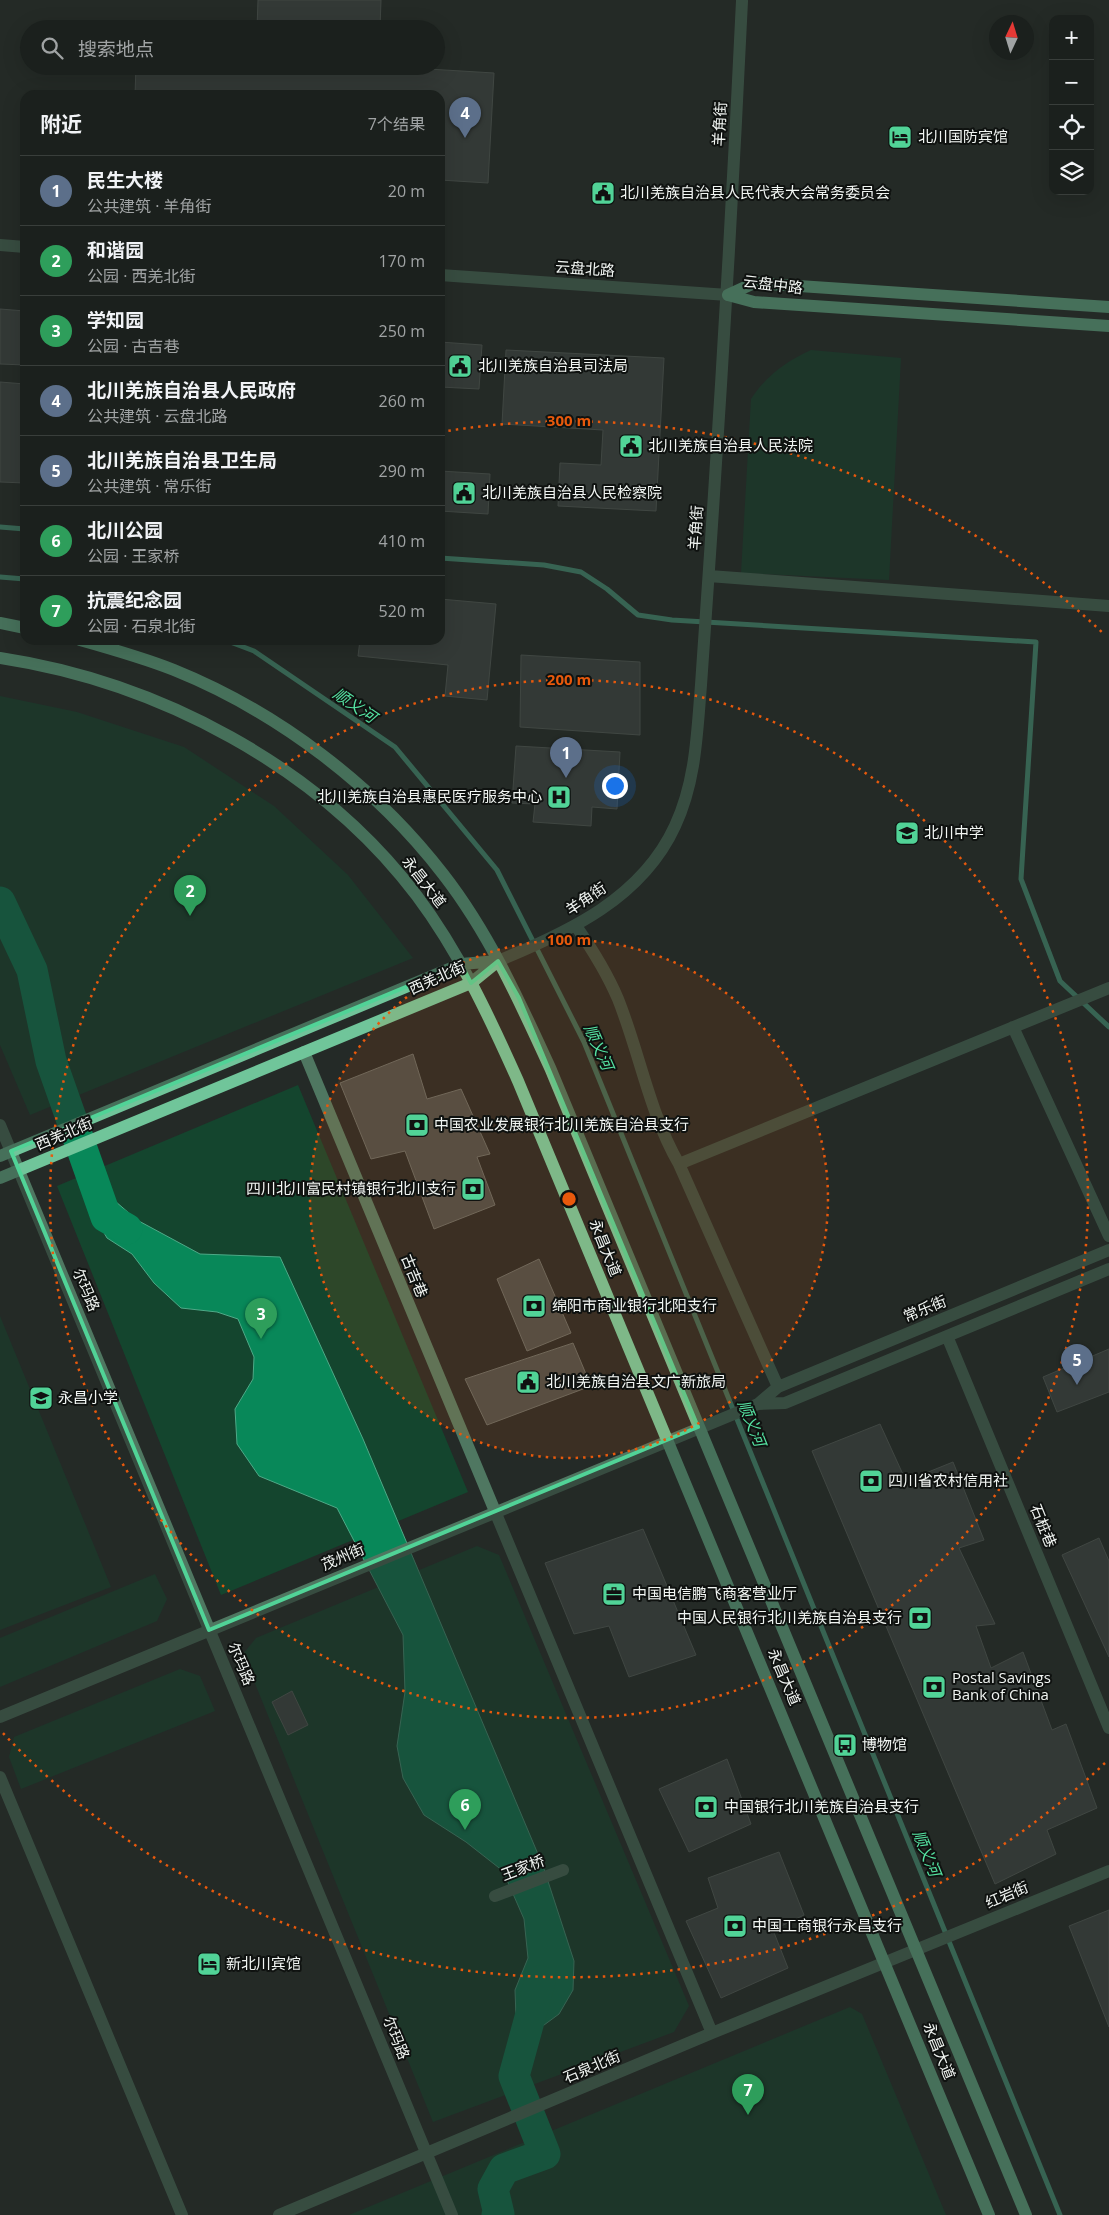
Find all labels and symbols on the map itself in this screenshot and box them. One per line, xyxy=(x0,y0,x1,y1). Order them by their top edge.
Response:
north arrow xyxy=(989,15,1034,60)
pin: 4 xyxy=(449,97,481,138)
street label: 羊角街 xyxy=(708,101,730,147)
hotel icon: 北川国防宾馆 xyxy=(887,124,913,150)
place label: 北川国防宾馆 xyxy=(918,126,1008,146)
public building icon: 北川羌族自治县人民代表大会常务委员会 xyxy=(590,180,616,206)
place label: 北川羌族自治县人民代表大会常务委员会 xyxy=(620,182,890,202)
street label: 云盘北路 xyxy=(554,256,616,280)
street label: 云盘中路 xyxy=(742,270,804,298)
public building icon: 北川羌族自治县司法局 xyxy=(447,353,473,379)
place label: 北川羌族自治县司法局 xyxy=(478,355,628,375)
text: 300 m xyxy=(547,410,591,430)
public building icon: 北川羌族自治县人民法院 xyxy=(618,433,644,459)
place label: 北川羌族自治县人民法院 xyxy=(648,435,813,455)
public building icon: 北川羌族自治县人民检察院 xyxy=(451,480,477,506)
place label: 北川羌族自治县人民检察院 xyxy=(482,482,662,502)
street label: 羊角街 xyxy=(683,505,707,551)
text: 200 m xyxy=(547,669,591,689)
water label: 顺义河 xyxy=(329,682,384,729)
pin: 1 xyxy=(550,737,582,778)
your location xyxy=(602,773,628,799)
hospital icon: 北川羌族自治县惠民医疗服务中心 xyxy=(546,784,572,810)
place label: 北川羌族自治县惠民医疗服务中心 xyxy=(317,786,542,806)
school or university icon: 北川中学 xyxy=(894,820,920,846)
place label: 北川中学 xyxy=(924,822,984,842)
street label: 永昌大道 xyxy=(398,852,451,911)
pin: 2 xyxy=(174,875,206,916)
street label: 羊角街 xyxy=(561,877,610,919)
text: 100 m xyxy=(547,929,591,949)
street label: 西羌北街 xyxy=(405,956,468,998)
water label: 顺义河 xyxy=(579,1021,620,1076)
street label: 西羌北街 xyxy=(32,1112,95,1154)
bank icon: 中国农业发展银行北川羌族自治县支行 xyxy=(404,1112,430,1138)
place label: 中国农业发展银行北川羌族自治县支行 xyxy=(434,1114,689,1134)
bank icon: 四川北川富民村镇银行北川支行 xyxy=(460,1176,486,1202)
place label: 四川北川富民村镇银行北川支行 xyxy=(246,1178,456,1198)
centre of rings xyxy=(560,1190,578,1208)
street label: 永昌大道 xyxy=(585,1216,626,1279)
street label: 古吉巷 xyxy=(397,1251,433,1300)
street label: 尔玛路 xyxy=(69,1265,105,1314)
street label: 常乐街 xyxy=(900,1290,949,1326)
bank icon: 绵阳市商业银行北阳支行 xyxy=(521,1293,547,1319)
place label: 绵阳市商业银行北阳支行 xyxy=(552,1295,717,1315)
pin: 3 xyxy=(245,1298,277,1339)
pin: 5 xyxy=(1061,1344,1093,1385)
public building icon: 北川羌族自治县文广新旅局 xyxy=(515,1369,541,1395)
place label: 北川羌族自治县文广新旅局 xyxy=(546,1371,726,1391)
school or university icon: 永昌小学 xyxy=(28,1385,54,1411)
place label: 永昌小学 xyxy=(58,1387,118,1407)
water label: 顺义河 xyxy=(733,1397,772,1452)
bank icon: 四川省农村信用社 xyxy=(858,1468,884,1494)
place label: 四川省农村信用社 xyxy=(888,1470,1008,1490)
street label: 石桩巷 xyxy=(1026,1501,1062,1550)
street label: 茂州街 xyxy=(318,1538,367,1574)
office icon: 中国电信鹏飞商客营业厅 xyxy=(601,1581,627,1607)
place label: 中国电信鹏飞商客营业厅 xyxy=(632,1583,797,1603)
bank icon: 中国人民银行北川羌族自治县支行 xyxy=(907,1605,933,1631)
place label: 中国人民银行北川羌族自治县支行 xyxy=(677,1607,902,1627)
street label: 尔玛路 xyxy=(224,1639,260,1688)
street label: 永昌大道 xyxy=(764,1645,806,1708)
place label: Postal Savings Bank of China xyxy=(952,1667,1051,1704)
bank icon: Postal Savings Bank of China xyxy=(921,1674,947,1700)
bus stop icon: 博物馆 xyxy=(832,1732,858,1758)
place label: 博物馆 xyxy=(862,1734,907,1754)
pin: 6 xyxy=(449,1789,481,1830)
bank icon: 中国银行北川羌族自治县支行 xyxy=(693,1794,719,1820)
place label: 中国银行北川羌族自治县支行 xyxy=(724,1796,919,1816)
water label: 顺义河 xyxy=(908,1827,947,1882)
street label: 王家桥 xyxy=(498,1850,547,1884)
street label: 红岩街 xyxy=(982,1876,1031,1912)
bank icon: 中国工商银行永昌支行 xyxy=(722,1913,748,1939)
place label: 中国工商银行永昌支行 xyxy=(752,1915,902,1935)
hotel icon: 新北川宾馆 xyxy=(196,1951,222,1977)
place label: 新北川宾馆 xyxy=(226,1953,301,1973)
street label: 尔玛路 xyxy=(379,2013,415,2062)
street label: 永昌大道 xyxy=(919,2019,960,2082)
street label: 石泉北街 xyxy=(560,2045,623,2087)
pin: 7 xyxy=(732,2074,764,2115)

